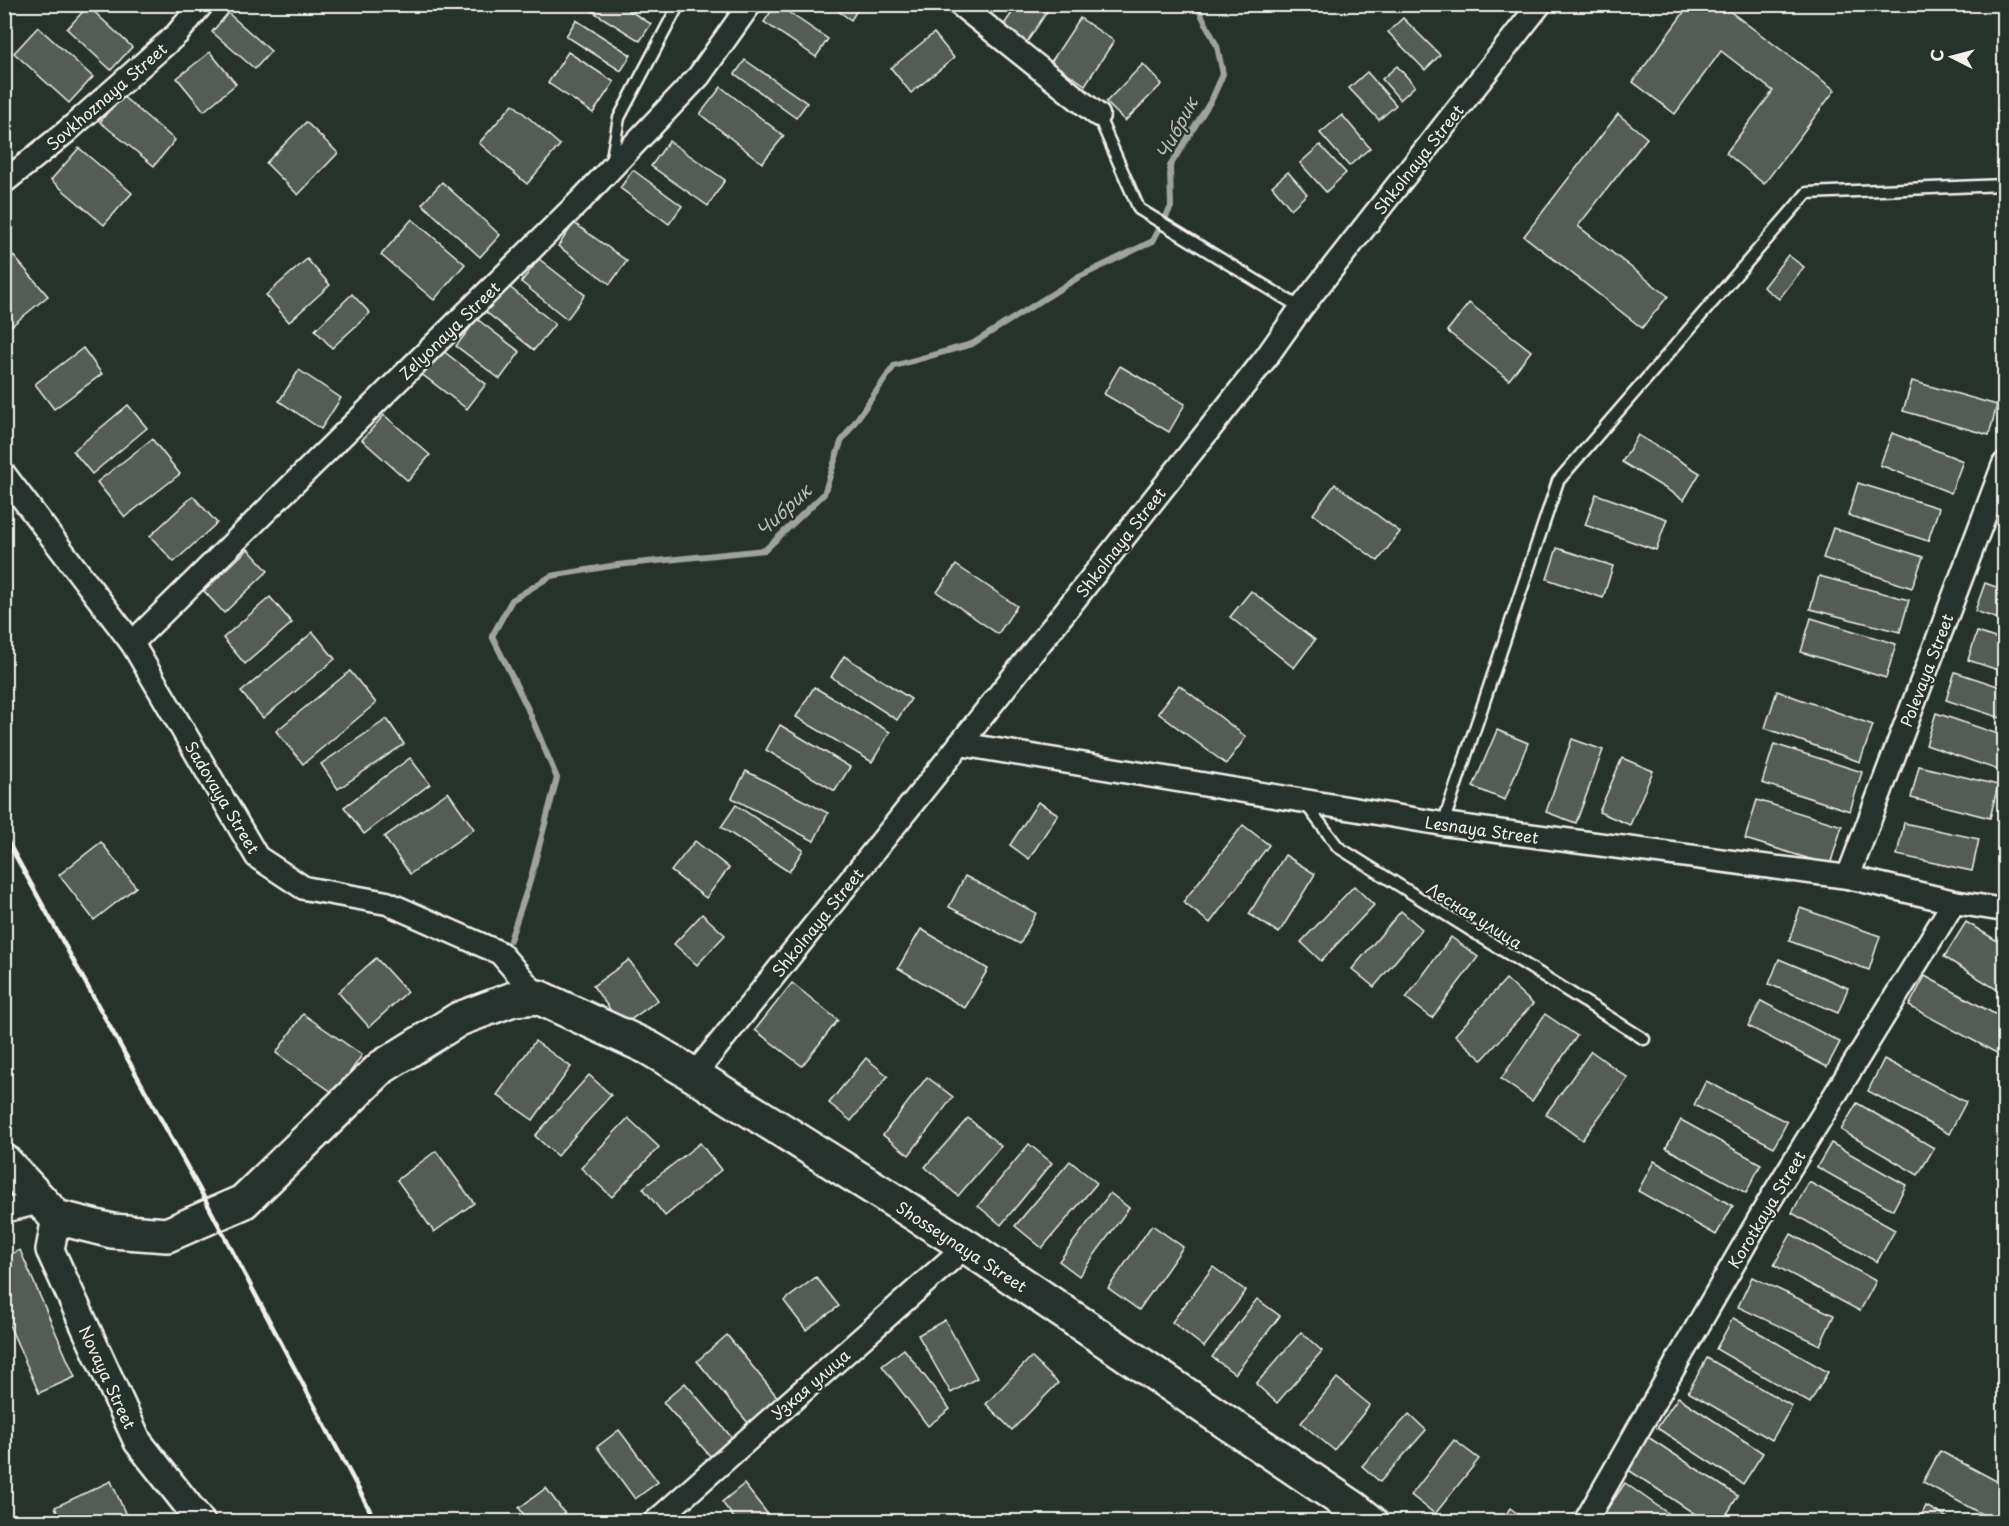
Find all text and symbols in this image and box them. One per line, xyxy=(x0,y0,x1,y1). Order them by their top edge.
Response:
north arrow xyxy=(1922,27,1982,87)
street label: Sovkhoznaya Street xyxy=(40,36,172,155)
text: С xyxy=(1924,48,1949,63)
water label: Чибрик xyxy=(1148,91,1204,164)
street label: Shkolnaya Street xyxy=(1367,98,1469,219)
street label: Zelyonaya Street xyxy=(393,275,505,385)
water label: Чибрик xyxy=(749,476,818,543)
street label: Shkolnaya Street xyxy=(1069,481,1171,602)
street label: Polevaya Street xyxy=(1893,609,1959,730)
street label: Sadovaya Street xyxy=(180,736,266,858)
street label: Lesnaya Street xyxy=(1424,809,1541,849)
street label: Shkolnaya Street xyxy=(765,862,869,982)
street label: Лесная улица xyxy=(1423,876,1527,954)
street label: Korotkaya Street xyxy=(1721,1145,1811,1273)
street label: Shosseynaya Street xyxy=(892,1195,1032,1298)
street label: Novaya Street xyxy=(74,1321,143,1433)
street label: Узкая улица xyxy=(765,1343,855,1425)

